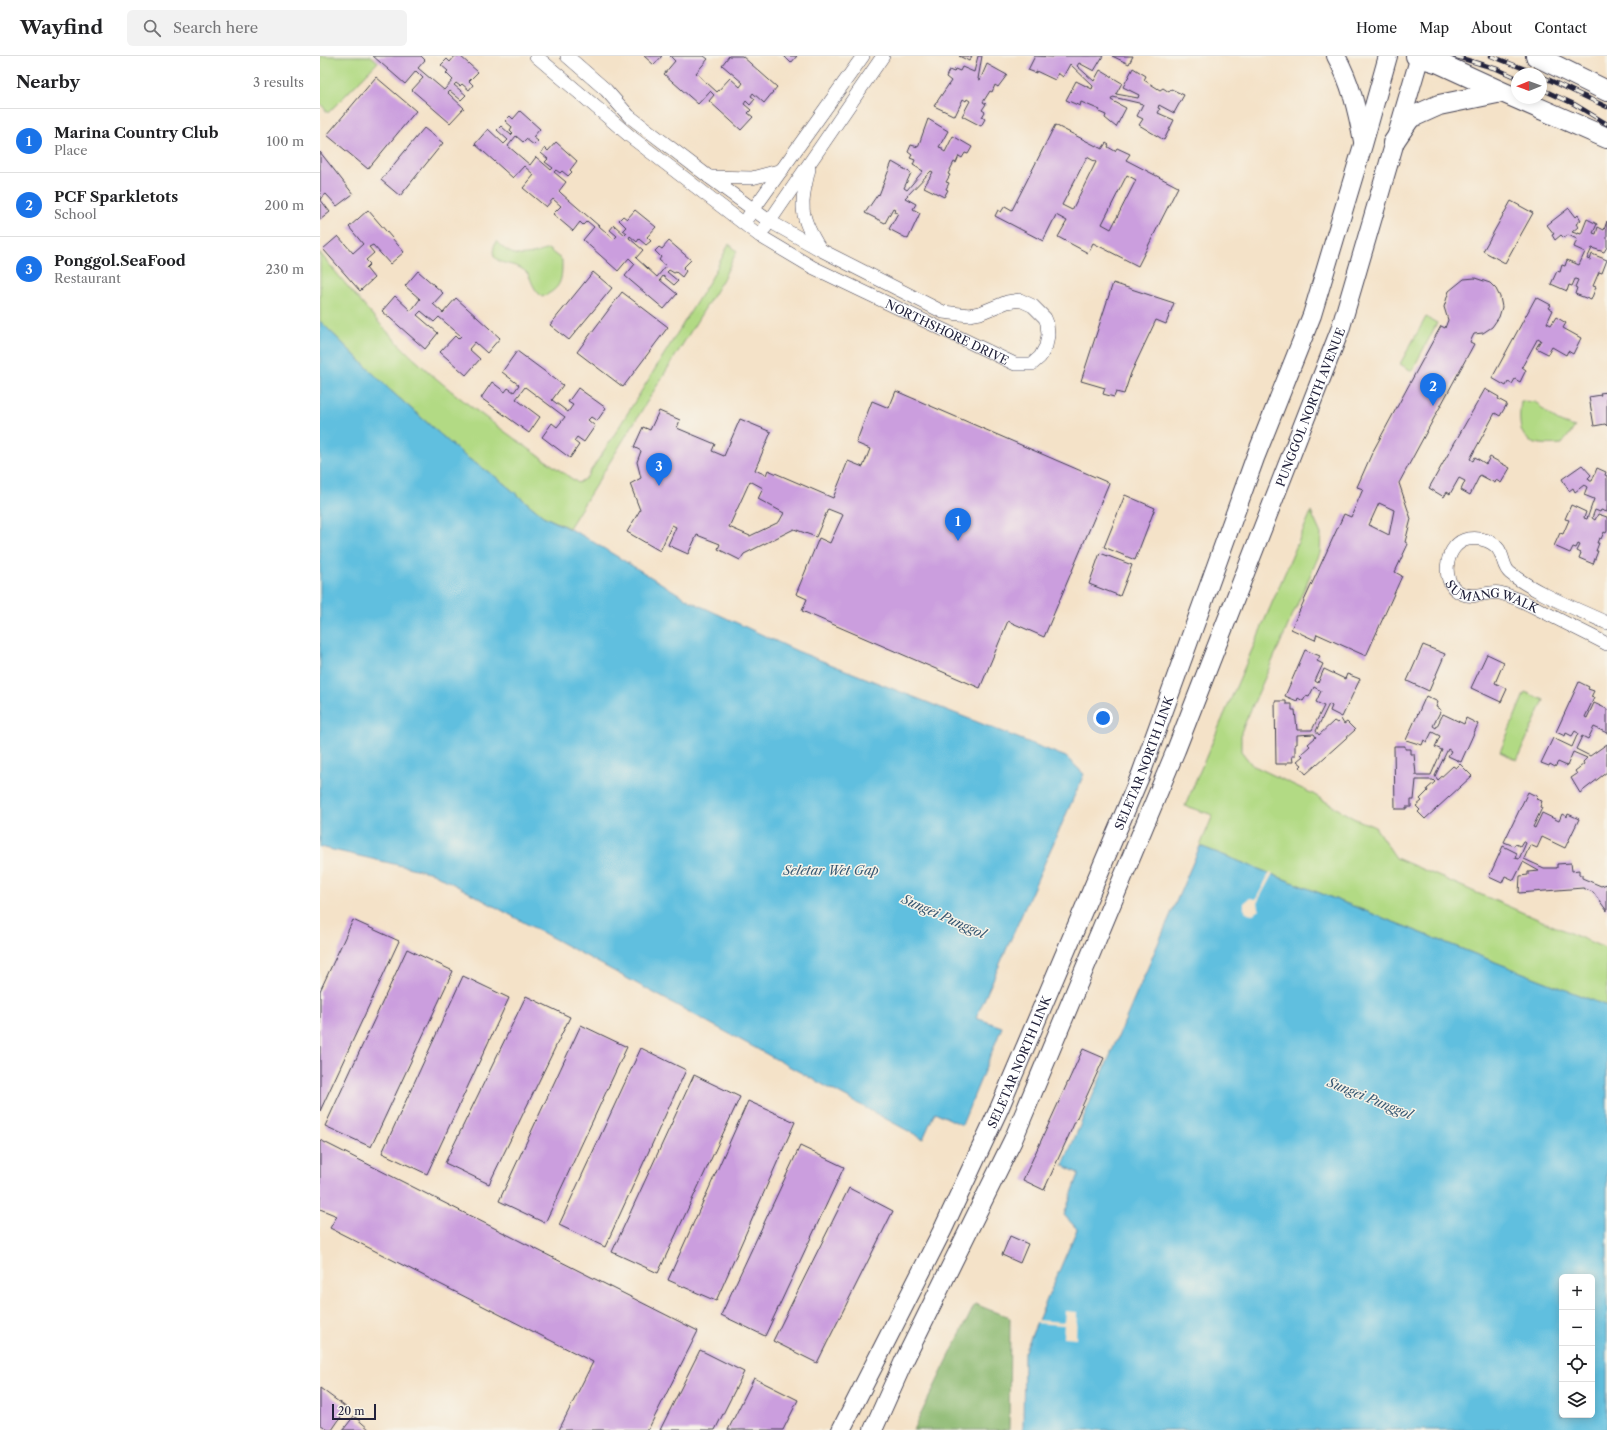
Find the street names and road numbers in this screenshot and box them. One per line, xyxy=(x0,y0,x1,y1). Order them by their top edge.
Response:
street label: NORTHSHORE DRIVE xyxy=(883,296,1011,368)
street label: PUNGGOL NORTH AVENUE xyxy=(1272,325,1348,489)
street label: SUMANG WALK xyxy=(1443,577,1542,616)
street label: SELETAR NORTH LINK xyxy=(1111,693,1176,832)
street label: SELETAR NORTH LINK xyxy=(984,993,1054,1130)

